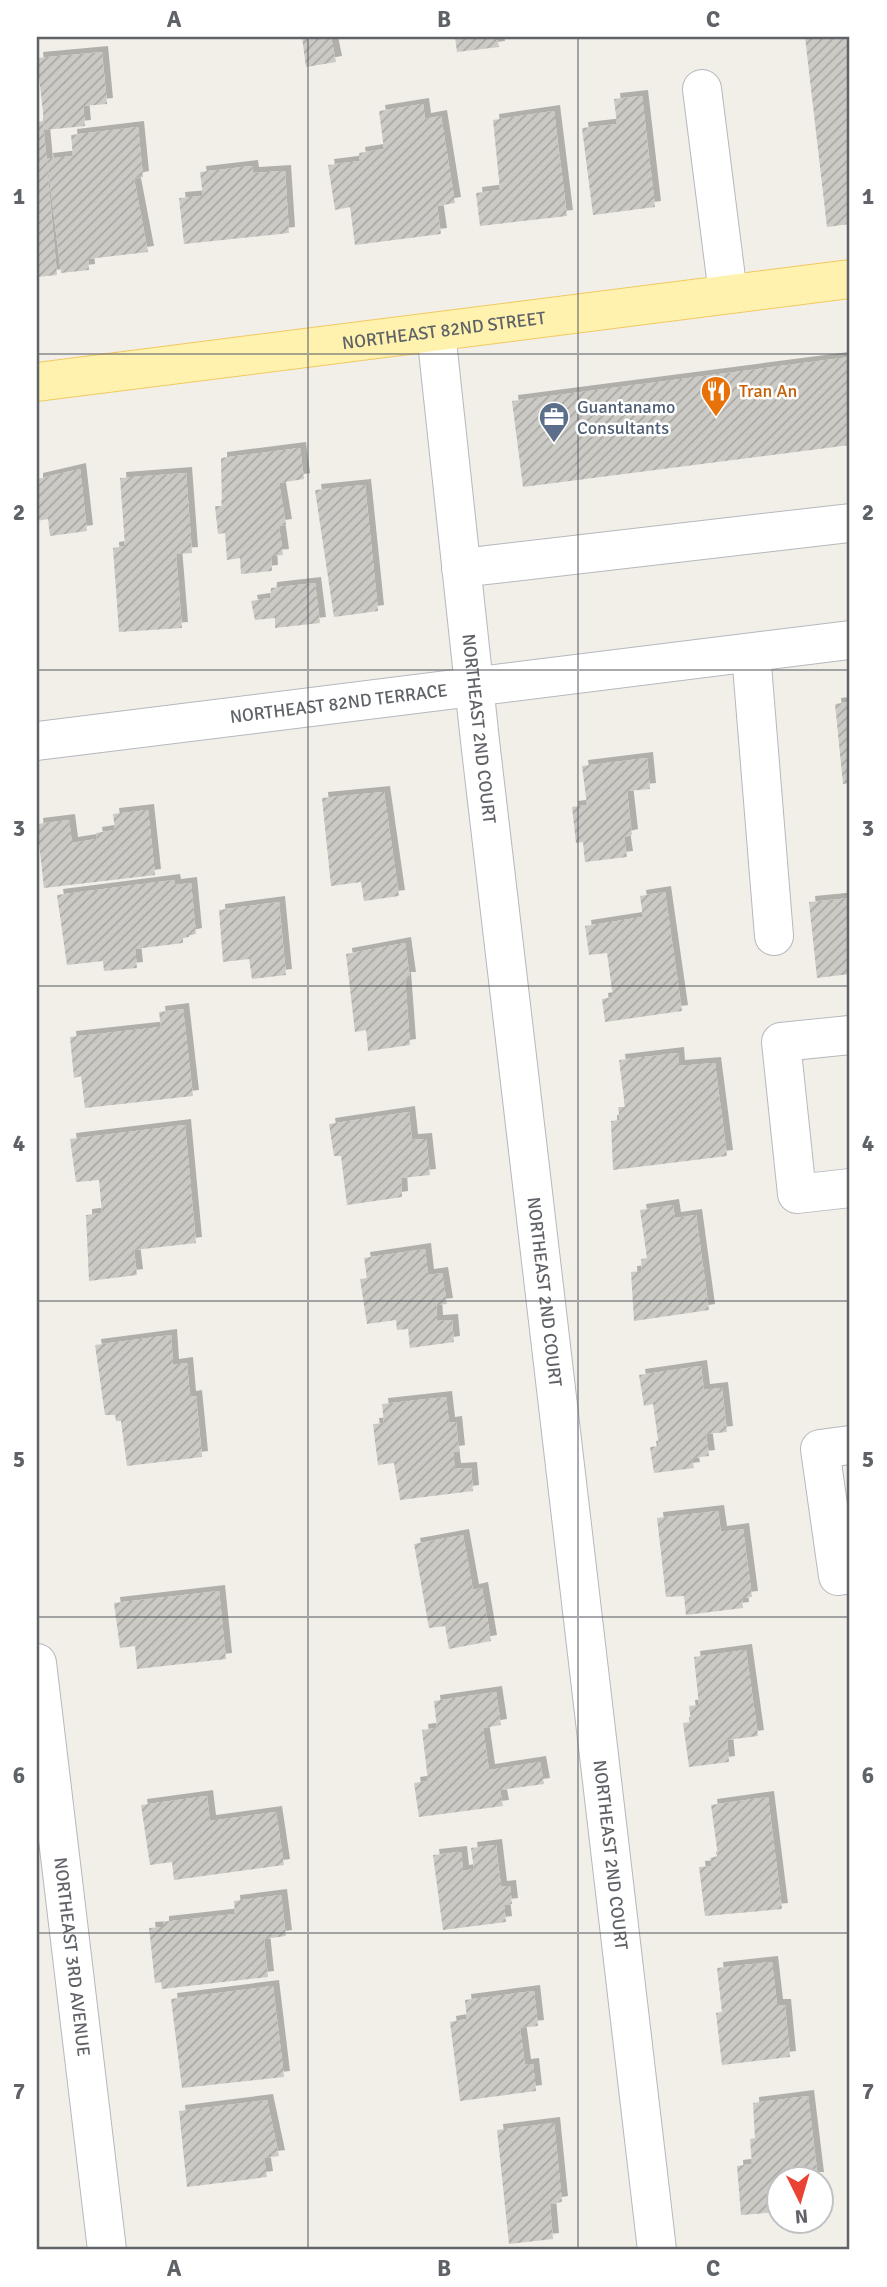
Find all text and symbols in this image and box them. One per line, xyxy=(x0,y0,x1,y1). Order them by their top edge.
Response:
text: A xyxy=(167,5,182,34)
text: B xyxy=(437,5,451,34)
text: C xyxy=(706,5,720,34)
text: 1 xyxy=(13,182,25,211)
text: 1 xyxy=(862,182,874,211)
street label: NORTHEAST 82ND STREET xyxy=(341,307,547,354)
restaurant icon: Tran An xyxy=(699,374,733,418)
place label: Tran An xyxy=(739,380,797,402)
place label: Guantanamo Consultants xyxy=(577,396,675,439)
office icon: Guantanamo Consultants xyxy=(537,400,571,444)
text: 2 xyxy=(13,498,25,527)
text: 2 xyxy=(862,498,874,527)
street label: NORTHEAST 2ND COURT xyxy=(458,633,501,825)
street label: NORTHEAST 82ND TERRACE xyxy=(229,679,449,728)
text: 3 xyxy=(13,814,25,843)
text: 3 xyxy=(862,814,874,843)
text: 4 xyxy=(13,1129,25,1158)
text: 4 xyxy=(862,1129,874,1158)
street label: NORTHEAST 2ND COURT xyxy=(523,1196,567,1388)
text: 5 xyxy=(13,1445,25,1474)
text: 5 xyxy=(862,1445,874,1474)
street label: NORTHEAST 2ND COURT xyxy=(589,1759,633,1951)
text: 6 xyxy=(13,1761,25,1790)
text: 6 xyxy=(862,1761,874,1790)
street label: NORTHEAST 3RD AVENUE xyxy=(49,1856,95,2058)
text: 7 xyxy=(13,2077,25,2106)
text: 7 xyxy=(862,2077,874,2106)
north arrow xyxy=(764,2164,834,2234)
text: N xyxy=(794,2203,809,2228)
text: A xyxy=(167,2254,182,2283)
text: B xyxy=(437,2254,451,2283)
text: C xyxy=(706,2254,720,2283)

